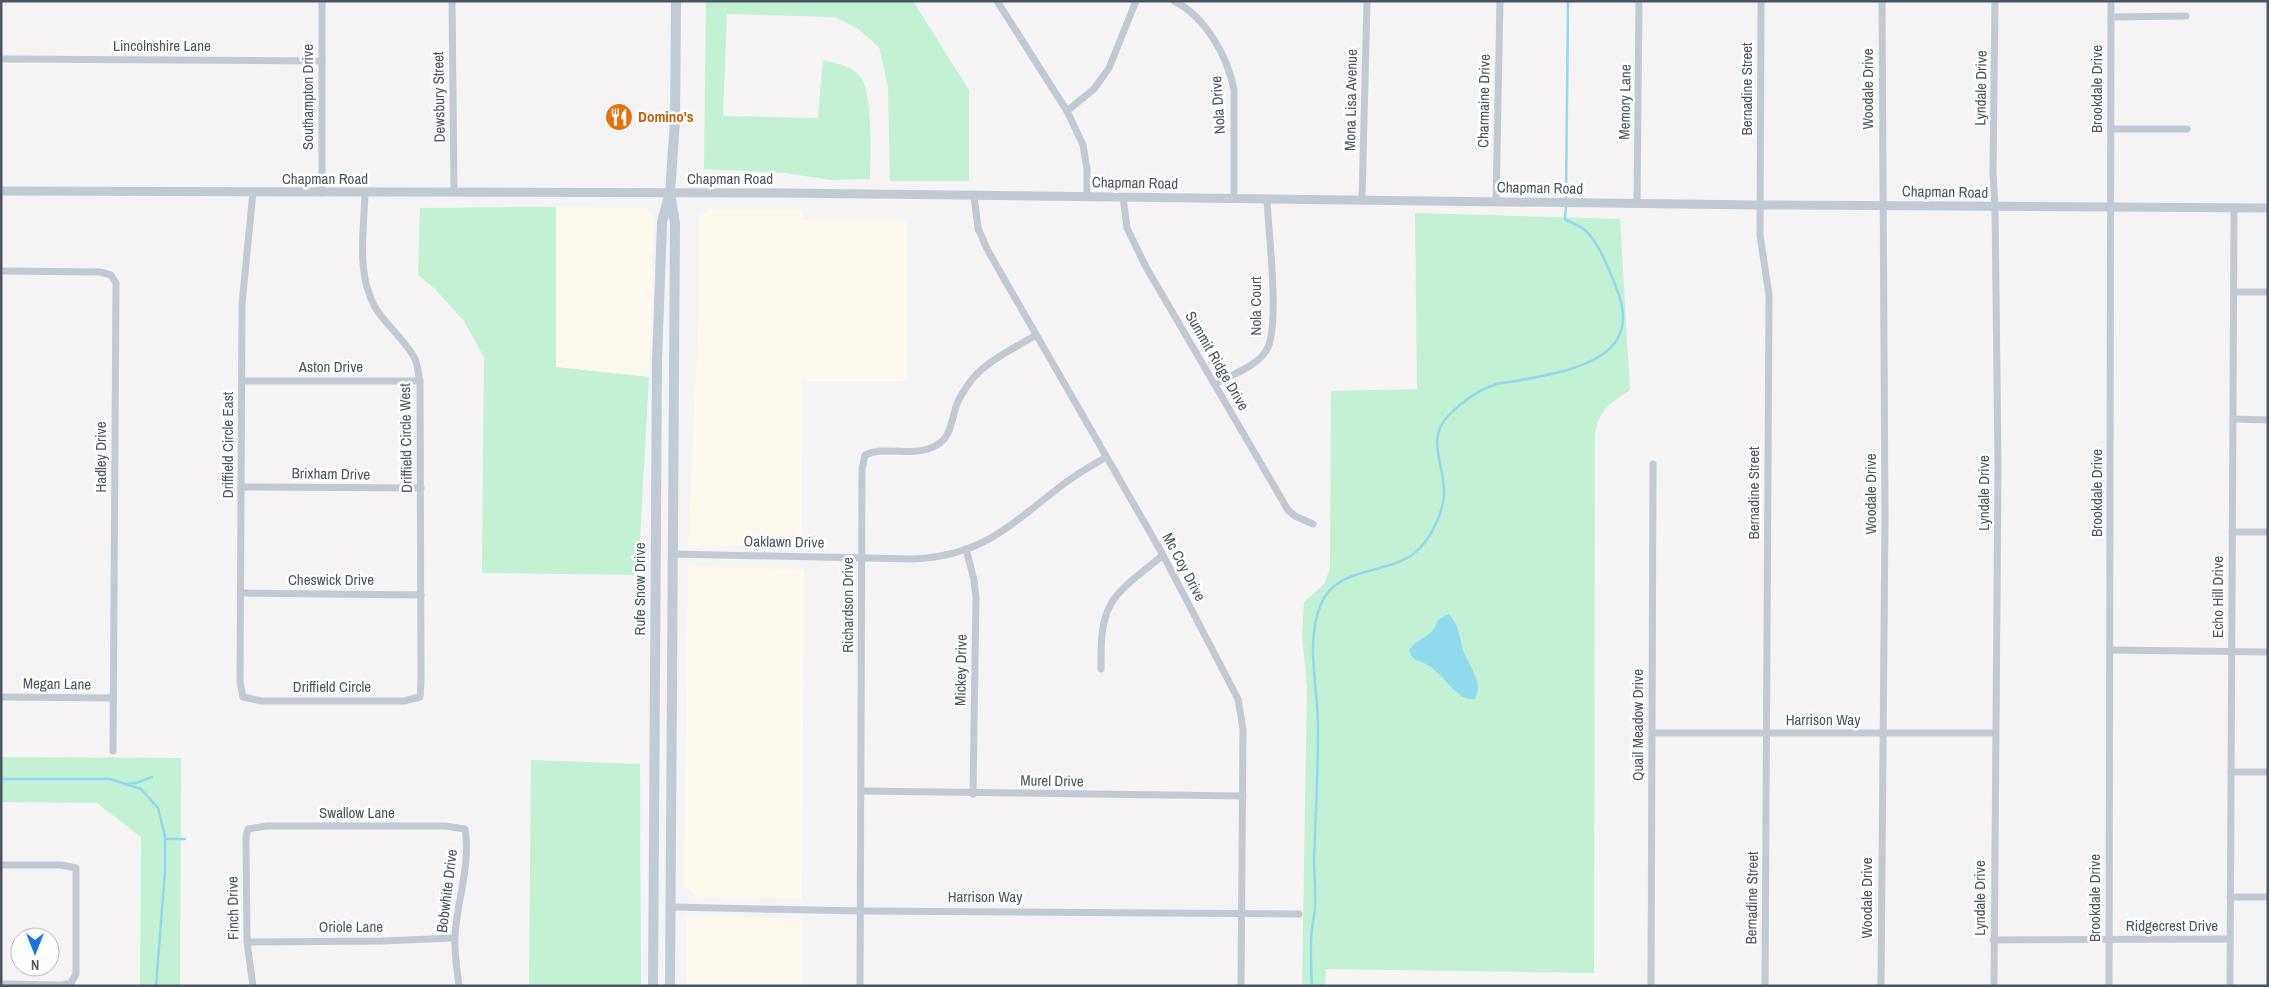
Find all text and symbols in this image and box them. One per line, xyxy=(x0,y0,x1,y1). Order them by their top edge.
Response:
street label: Lincolnshire Lane xyxy=(113,35,211,56)
street label: Bernadine Street xyxy=(1736,42,1757,136)
street label: Southampton Drive xyxy=(297,44,318,150)
street label: Brookdale Drive xyxy=(2086,45,2107,133)
street label: Woodale Drive xyxy=(1857,48,1878,130)
street label: Mona Lisa Avenue xyxy=(1339,49,1362,151)
street label: Lyndale Drive xyxy=(1969,50,1992,126)
street label: Dewsbury Street xyxy=(427,51,450,143)
street label: Charmaine Drive xyxy=(1472,54,1495,148)
street label: Memory Lane xyxy=(1613,64,1636,140)
street label: Nola Drive xyxy=(1205,75,1230,135)
restaurant icon: Domino's xyxy=(604,102,634,132)
place label: Domino's xyxy=(638,106,694,127)
street label: Chapman Road xyxy=(282,168,368,189)
street label: Chapman Road xyxy=(687,168,773,189)
street label: Chapman Road xyxy=(1092,171,1178,194)
street label: Chapman Road xyxy=(1497,176,1583,199)
street label: Chapman Road xyxy=(1902,180,1988,203)
street label: Nola Court xyxy=(1245,276,1266,335)
street label: Summit Ridge Drive xyxy=(1180,307,1254,414)
street label: Aston Drive xyxy=(298,356,363,377)
street label: Driffield Circle West xyxy=(394,382,417,493)
street label: Driffield Circle East xyxy=(217,391,238,498)
street label: Hadley Drive xyxy=(90,421,111,493)
street label: Bernadine Street xyxy=(1743,446,1764,540)
street label: Brookdale Drive xyxy=(2086,449,2107,537)
street label: Woodale Drive xyxy=(1860,453,1881,535)
street label: Lyndale Drive xyxy=(1973,455,1994,531)
street label: Brixham Drive xyxy=(292,462,371,485)
street label: Mc Coy Drive xyxy=(1158,529,1211,605)
street label: Oaklawn Drive xyxy=(744,530,825,553)
street label: Rufe Snow Drive xyxy=(629,542,650,635)
street label: Echo Hill Drive xyxy=(2207,556,2228,638)
street label: Richardson Drive xyxy=(837,557,858,653)
street label: Cheswick Drive xyxy=(288,569,374,590)
street label: Mickey Drive xyxy=(949,634,972,706)
street label: Quail Meadow Drive xyxy=(1627,669,1648,781)
street label: Megan Lane xyxy=(23,672,92,695)
street label: Driffield Circle xyxy=(293,676,371,697)
street label: Harrison Way xyxy=(1786,709,1861,730)
street label: Murel Drive xyxy=(1020,769,1084,792)
street label: Swallow Lane xyxy=(319,802,395,823)
street label: Bobwhite Drive xyxy=(431,848,462,934)
street label: Bernadine Street xyxy=(1740,851,1763,945)
street label: Brookdale Drive xyxy=(2084,854,2105,942)
street label: Woodale Drive xyxy=(1856,857,1877,939)
street label: Lyndale Drive xyxy=(1969,860,1990,936)
street label: Finch Drive xyxy=(221,876,244,940)
street label: Harrison Way xyxy=(948,886,1023,907)
street label: Ridgecrest Drive xyxy=(2126,915,2218,936)
street label: Oriole Lane xyxy=(319,916,383,937)
north arrow xyxy=(10,927,60,977)
text: N xyxy=(31,956,39,974)

